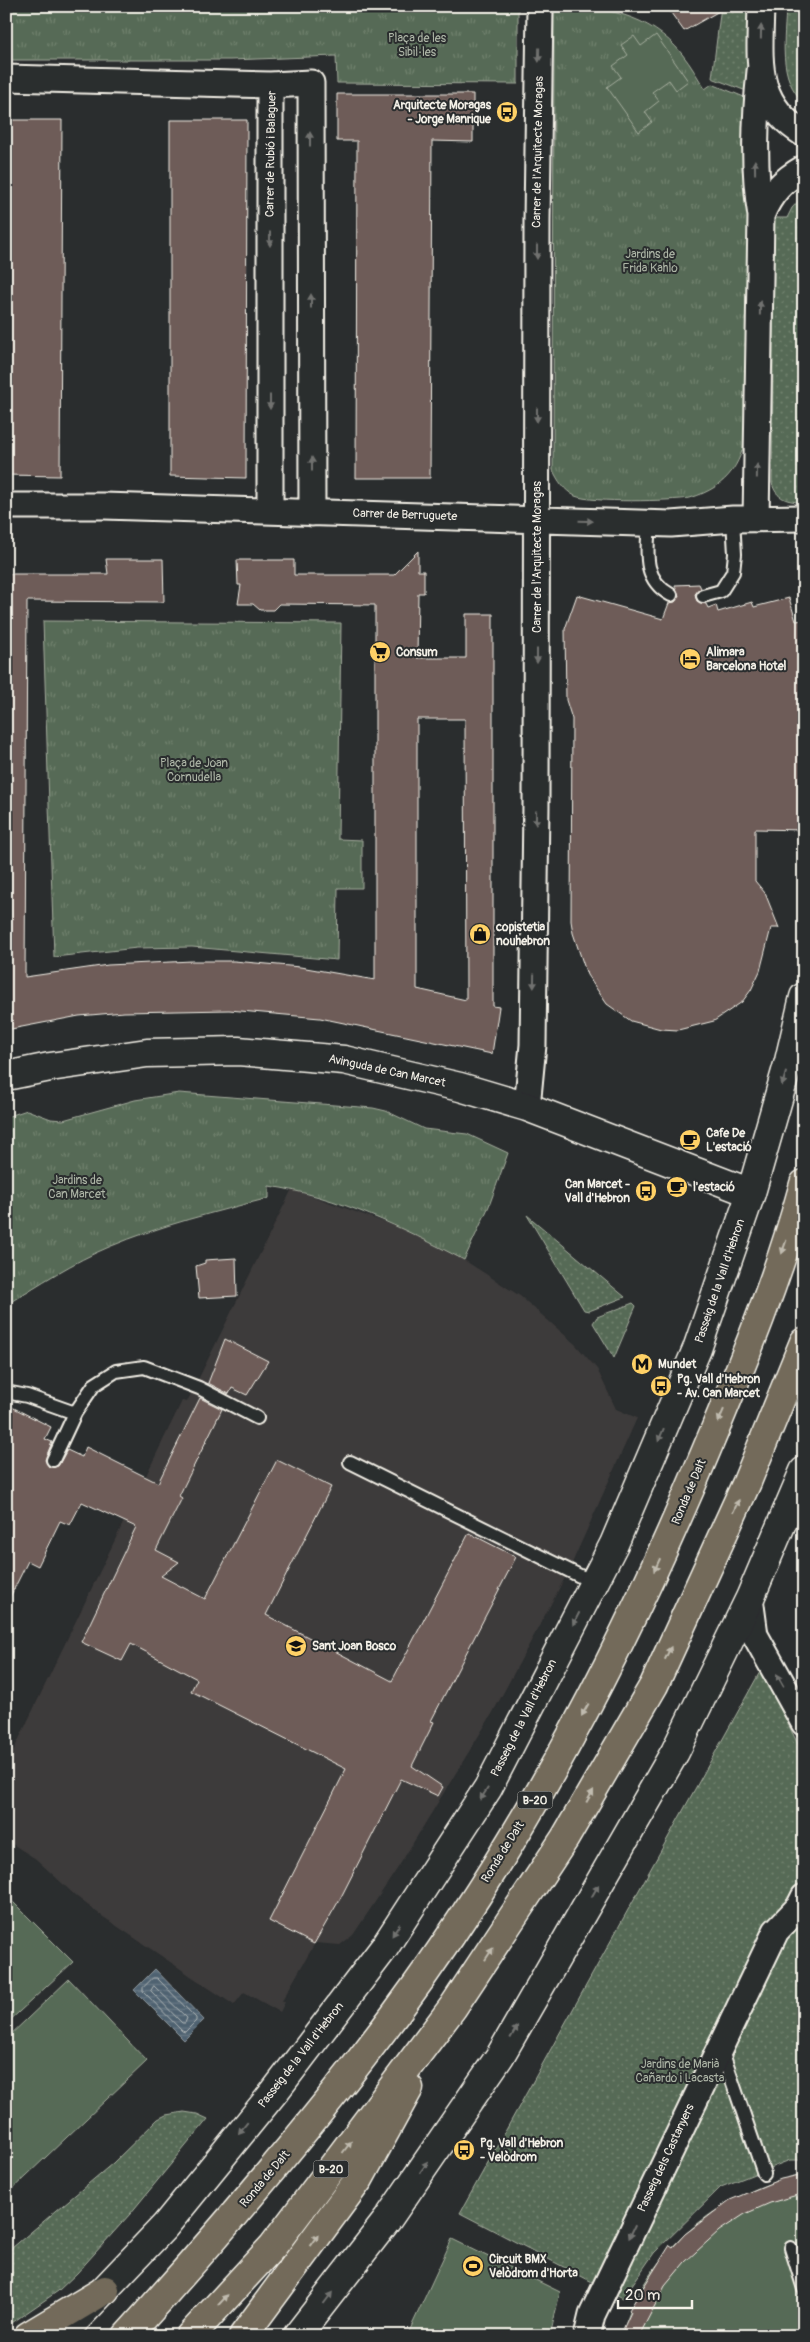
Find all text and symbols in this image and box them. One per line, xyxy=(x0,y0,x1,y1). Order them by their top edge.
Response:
one-way arrow xyxy=(757,24,765,40)
park label: Plaça de les Sibil·les xyxy=(388,31,447,60)
one-way arrow xyxy=(535,47,543,63)
street label: Carrer de l'Arquitecte Moragas xyxy=(529,75,547,228)
street label: Carrer de Rubió i Balaguer xyxy=(262,90,280,217)
place label: Arquitecte Moragas - Jorge Manrique xyxy=(393,98,492,127)
bus stop icon: Arquitecte Moragas - Jorge Manrique xyxy=(495,100,519,124)
one-way arrow xyxy=(306,131,314,147)
one-way arrow xyxy=(751,159,759,175)
one-way arrow xyxy=(266,231,274,247)
one-way arrow xyxy=(533,245,541,261)
park label: Jardins de Frida Kahlo xyxy=(622,247,678,276)
one-way arrow xyxy=(307,293,315,309)
one-way arrow xyxy=(756,300,764,316)
one-way arrow xyxy=(266,394,274,410)
one-way arrow xyxy=(533,407,541,423)
one-way arrow xyxy=(308,456,316,472)
one-way arrow xyxy=(753,462,761,478)
street label: Carrer de l'Arquitecte Moragas xyxy=(530,480,545,633)
street label: Carrer de Berruguete xyxy=(352,506,458,524)
one-way arrow xyxy=(578,518,594,526)
supermarket icon: Consum xyxy=(368,640,392,664)
place label: Consum xyxy=(396,645,438,660)
place label: Alimara Barcelona Hotel xyxy=(706,645,787,674)
hotel icon: Alimara Barcelona Hotel xyxy=(678,647,702,671)
one-way arrow xyxy=(533,648,541,664)
park label: Plaça de Joan Cornudella xyxy=(160,756,228,785)
one-way arrow xyxy=(532,810,540,826)
place label: copistetia nouhebron xyxy=(495,920,550,949)
shop icon: copistetia nouhebron xyxy=(468,922,492,946)
one-way arrow xyxy=(530,973,538,989)
street label: Avinguda de Can Marcet xyxy=(327,1051,447,1091)
one-way arrow xyxy=(780,1071,788,1086)
place label: Cafe De L'estació xyxy=(706,1126,752,1155)
cafe icon: Cafe De L'estació xyxy=(678,1128,702,1152)
park label: Jardins de Can Marcet xyxy=(48,1173,106,1202)
cafe icon: l'estació xyxy=(665,1175,689,1199)
place label: Can Marcet - Vall d'Hebron xyxy=(565,1177,630,1206)
bus stop icon: Can Marcet - Vall d'Hebron xyxy=(634,1179,658,1203)
place label: l'estació xyxy=(693,1180,735,1195)
street label: Passeig de la Vall d'Hebron xyxy=(692,1217,748,1345)
one-way arrow xyxy=(780,1240,788,1255)
metro station icon: Mundet xyxy=(630,1352,654,1376)
place label: Mundet xyxy=(658,1357,697,1372)
place label: Pg. Vall d'Hebron - Av. Can Marcet xyxy=(677,1372,761,1401)
bus stop icon: Pg. Vall d'Hebron - Av. Can Marcet xyxy=(649,1374,673,1398)
one-way arrow xyxy=(717,1409,725,1424)
one-way arrow xyxy=(656,1428,664,1442)
street label: Ronda de Dalt xyxy=(669,1457,710,1527)
one-way arrow xyxy=(733,1499,741,1513)
one-way arrow xyxy=(653,1558,661,1572)
one-way arrow xyxy=(572,1612,580,1626)
school or university icon: Sant Joan Bosco xyxy=(284,1634,308,1658)
place label: Sant Joan Bosco xyxy=(312,1639,397,1654)
one-way arrow xyxy=(664,1646,672,1661)
street label: Passeig de la Vall d'Hebron xyxy=(488,1656,560,1779)
one-way arrow xyxy=(776,1673,784,1688)
one-way arrow xyxy=(580,1704,589,1717)
one-way arrow xyxy=(480,1787,489,1800)
one-way arrow xyxy=(585,1789,594,1802)
road number: B-20 xyxy=(518,1792,552,1808)
street label: Ronda de Dalt xyxy=(478,1818,528,1885)
one-way arrow xyxy=(591,1885,600,1898)
one-way arrow xyxy=(391,1923,400,1937)
one-way arrow xyxy=(484,1947,494,1960)
street label: Passeig de la Vall d'Hebron xyxy=(255,1999,347,2111)
one-way arrow xyxy=(510,2026,519,2039)
park label: Jardins de Marià Cañardo i Lacasta xyxy=(636,2057,725,2086)
street label: Passeig dels Castanyers xyxy=(634,2101,698,2214)
one-way arrow xyxy=(238,2121,249,2134)
place label: Pg. Vall d'Hebron - Velòdrom xyxy=(480,2136,564,2165)
bus stop icon: Pg. Vall d'Hebron - Velòdrom xyxy=(452,2138,476,2162)
one-way arrow xyxy=(342,2141,353,2154)
street label: Ronda de Dalt xyxy=(237,2147,293,2210)
road number: B-20 xyxy=(314,2160,348,2178)
one-way arrow xyxy=(419,2161,429,2174)
one-way arrow xyxy=(627,2225,635,2239)
one-way arrow xyxy=(308,2234,319,2247)
place label: Circuit BMX Velòdrom d'Horta xyxy=(489,2252,578,2281)
sports icon: Circuit BMX Velòdrom d'Horta xyxy=(461,2254,485,2278)
scale bar xyxy=(618,2277,691,2309)
text: 20 m xyxy=(625,2286,660,2305)
one-way arrow xyxy=(323,2291,333,2305)
one-way arrow xyxy=(217,2294,229,2306)

